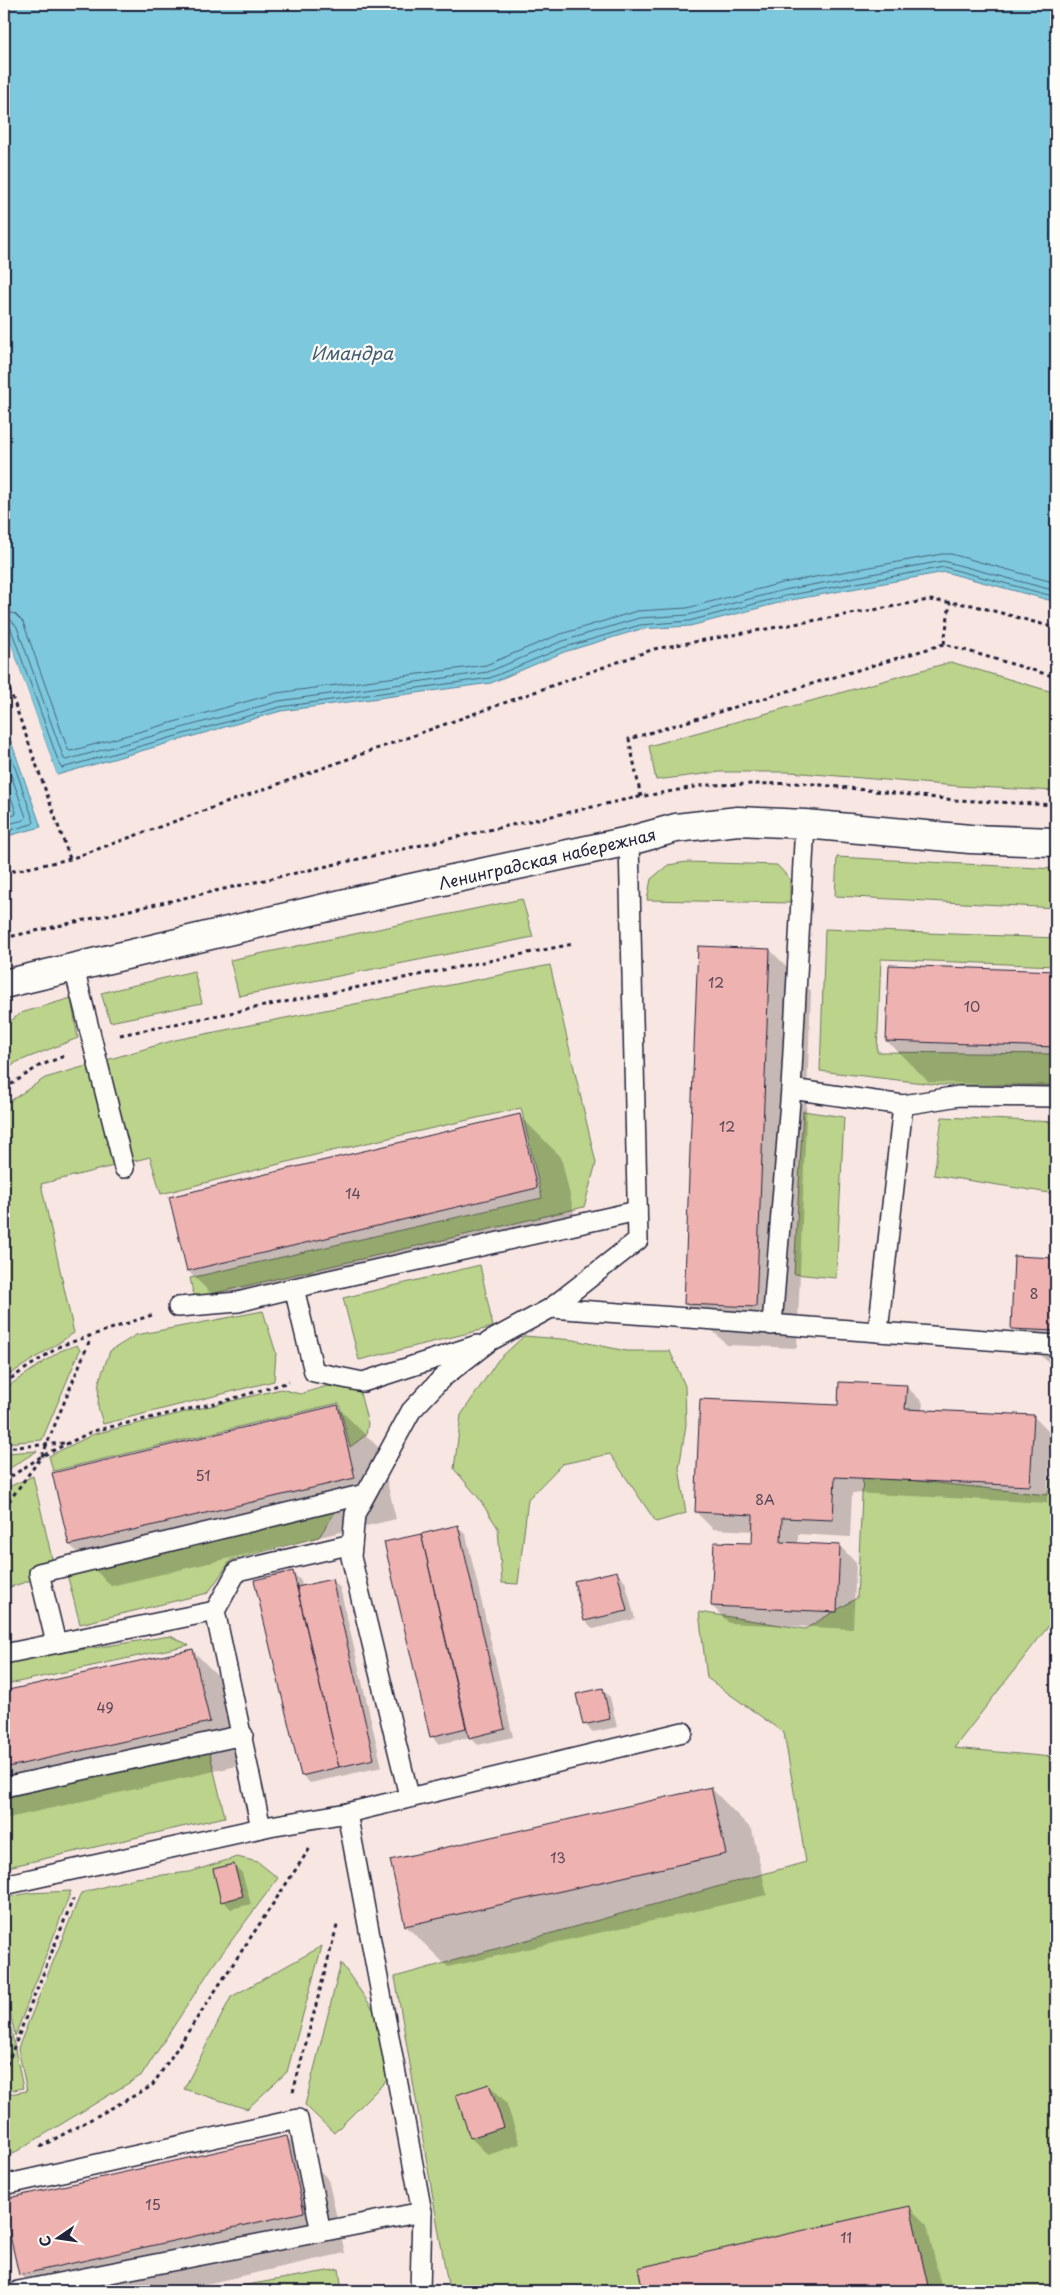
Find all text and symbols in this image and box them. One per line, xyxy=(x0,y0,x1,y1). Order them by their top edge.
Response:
water label: Имандра xyxy=(311,339,394,366)
street label: Ленинградская набережная xyxy=(436,821,658,895)
house number: 12 xyxy=(708,972,724,993)
house number: 10 xyxy=(964,996,980,1017)
house number: 12 xyxy=(719,1116,735,1137)
house number: 14 xyxy=(345,1183,361,1204)
house number: 8 xyxy=(1030,1283,1038,1304)
house number: 51 xyxy=(196,1465,210,1486)
house number: 8А xyxy=(755,1489,775,1510)
house number: 49 xyxy=(96,1697,114,1718)
house number: 13 xyxy=(550,1847,566,1868)
house number: 15 xyxy=(145,2194,161,2215)
north arrow xyxy=(32,2212,82,2262)
house number: 11 xyxy=(840,2227,852,2248)
text: С xyxy=(33,2234,56,2249)

